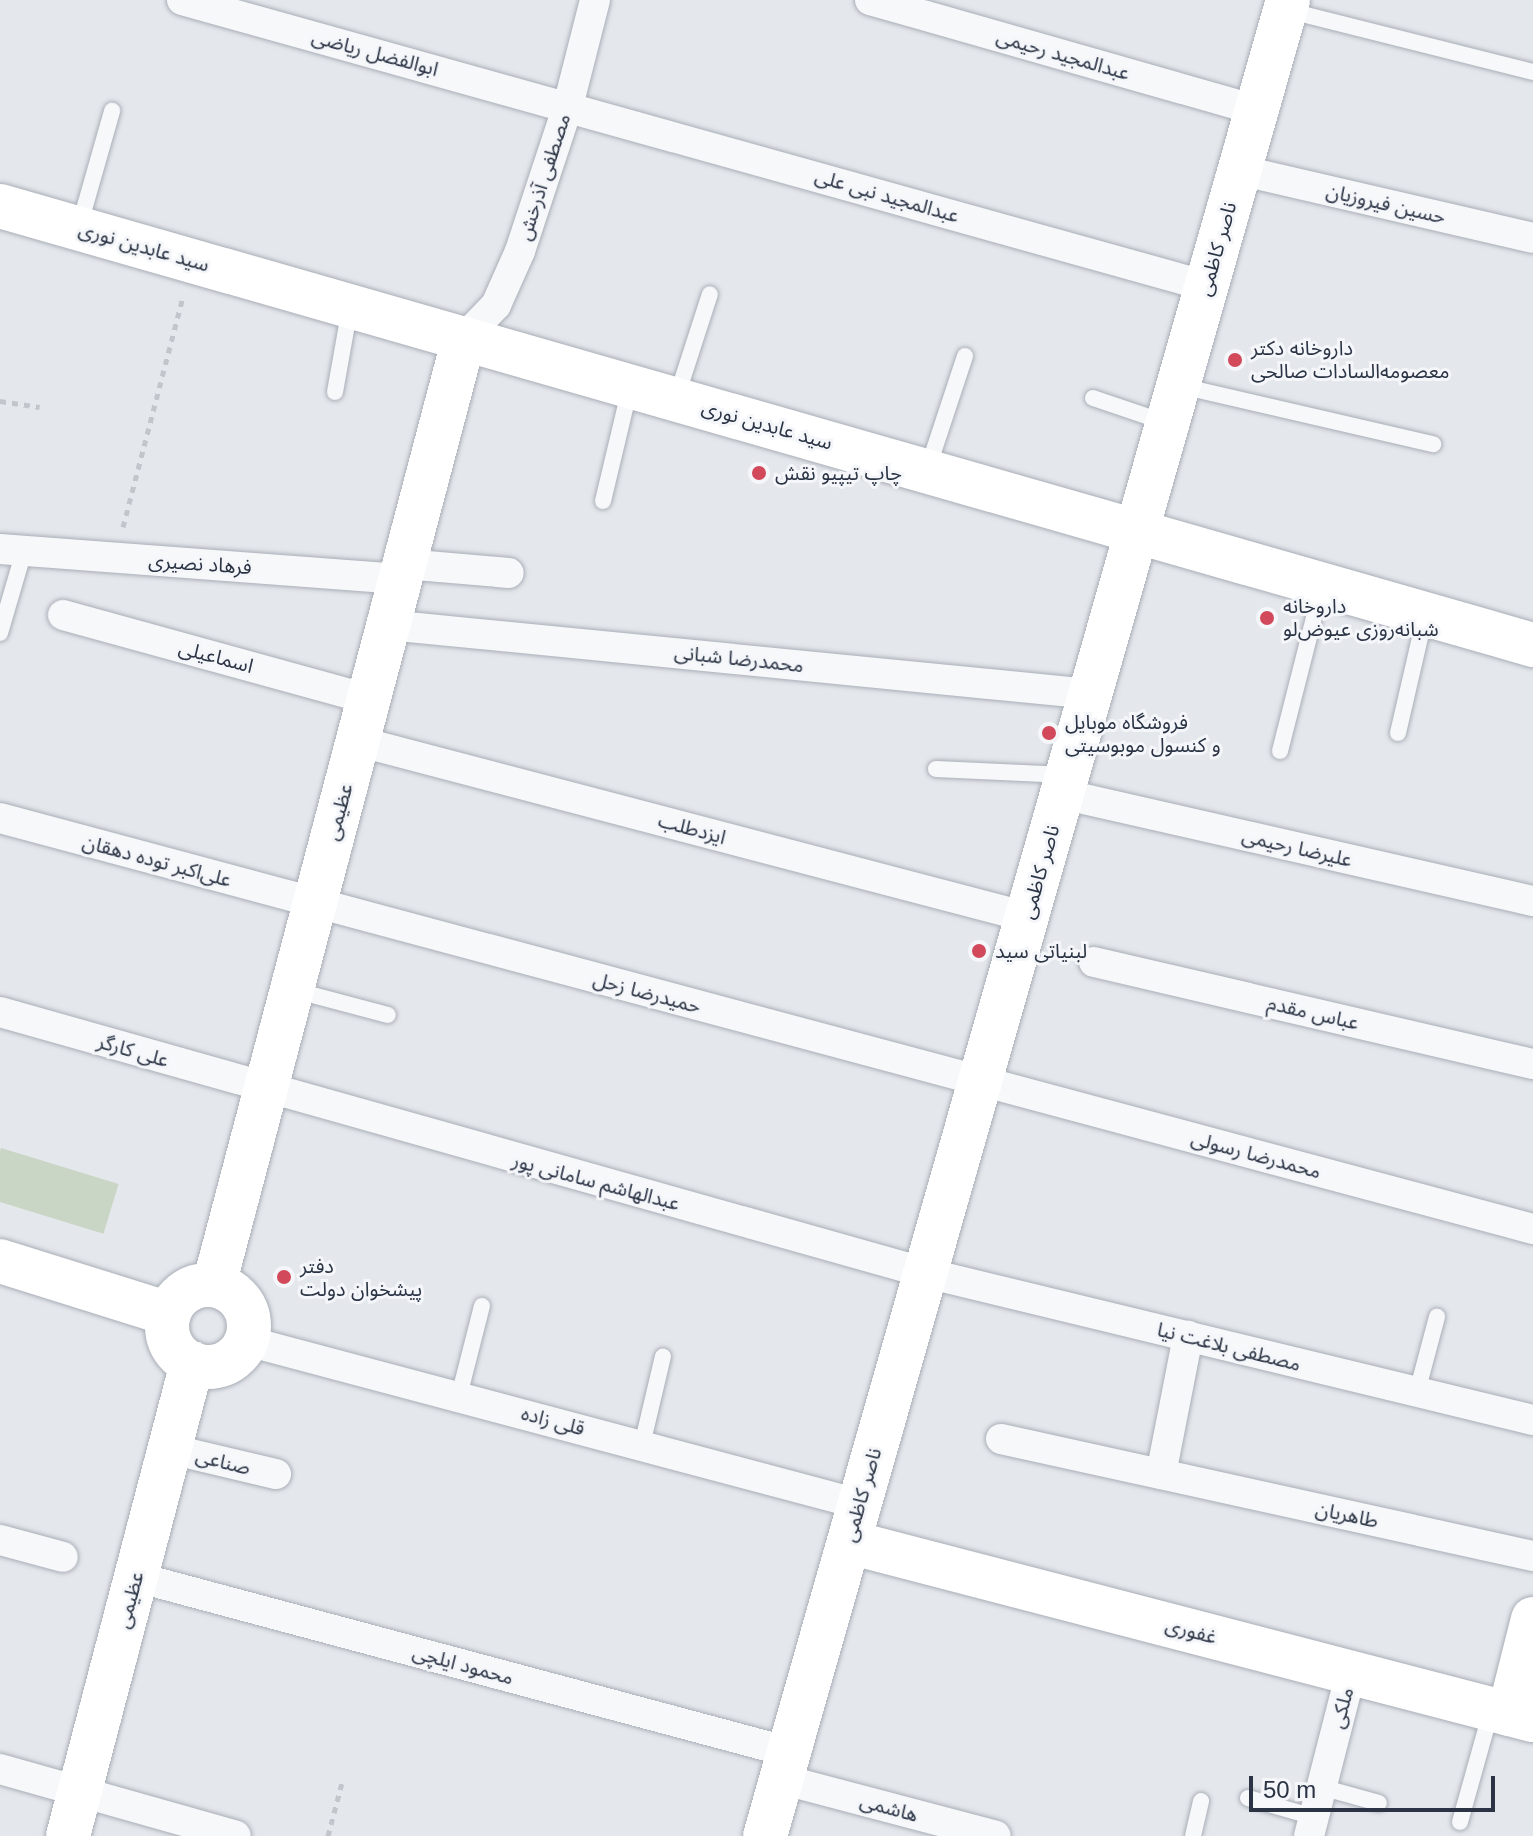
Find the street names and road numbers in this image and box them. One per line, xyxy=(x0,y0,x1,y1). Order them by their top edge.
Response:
street label: ابوالفضل ریاضی xyxy=(309,25,441,81)
street label: عبدالمجید رحیمی xyxy=(994,25,1132,85)
street label: مصطفی آذرخش xyxy=(512,111,576,243)
street label: عبدالمجید نبی علی xyxy=(812,164,962,228)
street label: حسین فیروزیان xyxy=(1324,179,1448,229)
street label: ناصر کاظمی xyxy=(1192,199,1242,299)
street label: سید عابدین نوری xyxy=(76,217,212,277)
street label: سید عابدین نوری xyxy=(699,395,835,455)
street label: فرهاد نصیری xyxy=(148,548,252,580)
street label: اسماعیلی xyxy=(176,636,256,678)
street label: محمدرضا شبانی xyxy=(673,640,805,678)
street label: عظیمی xyxy=(320,781,358,843)
street label: ایزدطلب xyxy=(656,808,728,850)
street label: ناصر کاظمی xyxy=(1015,822,1065,922)
street label: علیرضا رحیمی xyxy=(1240,824,1354,872)
street label: علی‌اکبر توده دهقان xyxy=(80,830,234,892)
street label: حمیدرضا زحل xyxy=(591,967,703,1019)
street label: عباس مقدم xyxy=(1265,991,1361,1035)
street label: علی کارگر xyxy=(95,1029,171,1073)
street label: محمدرضا رسولی xyxy=(1188,1126,1324,1184)
street label: عبدالهاشم سامانی پور xyxy=(510,1148,682,1216)
street label: مصطفی بلاغت نیا xyxy=(1155,1318,1303,1376)
street label: قلی زاده xyxy=(519,1401,587,1441)
street label: صناعی xyxy=(193,1444,253,1480)
street label: ناصر کاظمی xyxy=(837,1445,887,1545)
street label: طاهریان xyxy=(1313,1497,1381,1533)
street label: عظیمی xyxy=(111,1569,149,1631)
street label: غفوری xyxy=(1163,1613,1219,1649)
street label: محمود ایلچی xyxy=(410,1640,516,1690)
street label: ملکی xyxy=(1325,1685,1359,1731)
street label: هاشمی xyxy=(857,1789,921,1827)

